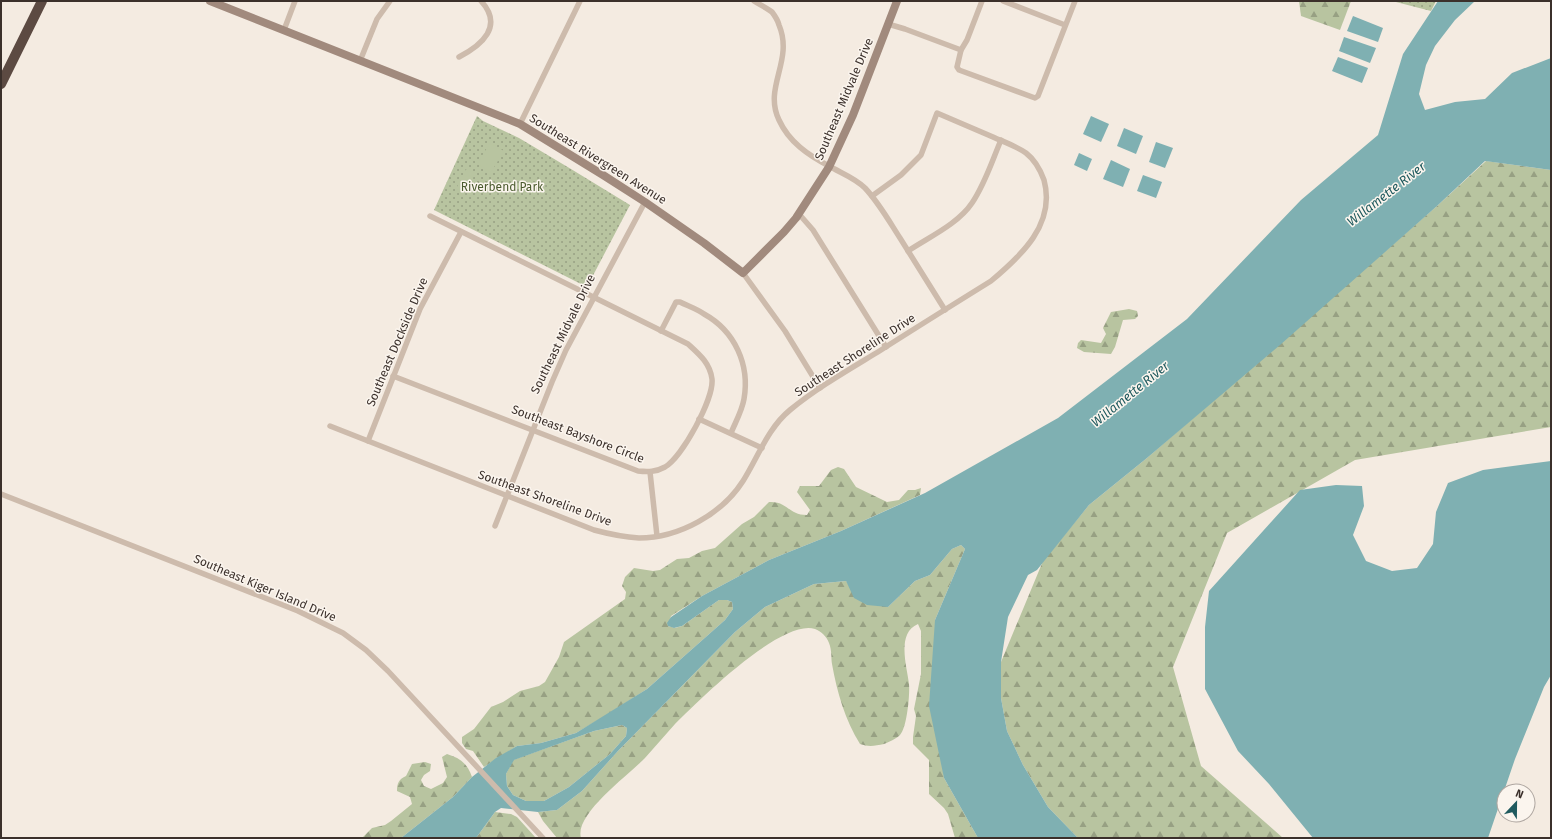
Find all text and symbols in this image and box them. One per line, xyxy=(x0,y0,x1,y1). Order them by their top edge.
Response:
street label: Southeast Midvale Drive xyxy=(812,36,876,162)
street label: Southeast Rivergreen Avenue xyxy=(527,111,669,207)
water label: Willamette River xyxy=(1344,158,1429,229)
park label: Riverbend Park xyxy=(461,180,544,194)
street label: Southeast Midvale Drive xyxy=(528,272,598,396)
street label: Southeast Dockside Drive xyxy=(364,276,430,408)
street label: Southeast Shoreline Drive xyxy=(792,311,918,399)
water label: Willamette River xyxy=(1088,358,1173,430)
street label: Southeast Bayshore Circle xyxy=(510,402,646,466)
street label: Southeast Shoreline Drive xyxy=(476,467,614,529)
street label: Southeast Kiger Island Drive xyxy=(192,552,338,624)
north arrow xyxy=(1496,783,1536,823)
text: N xyxy=(1514,787,1525,802)

